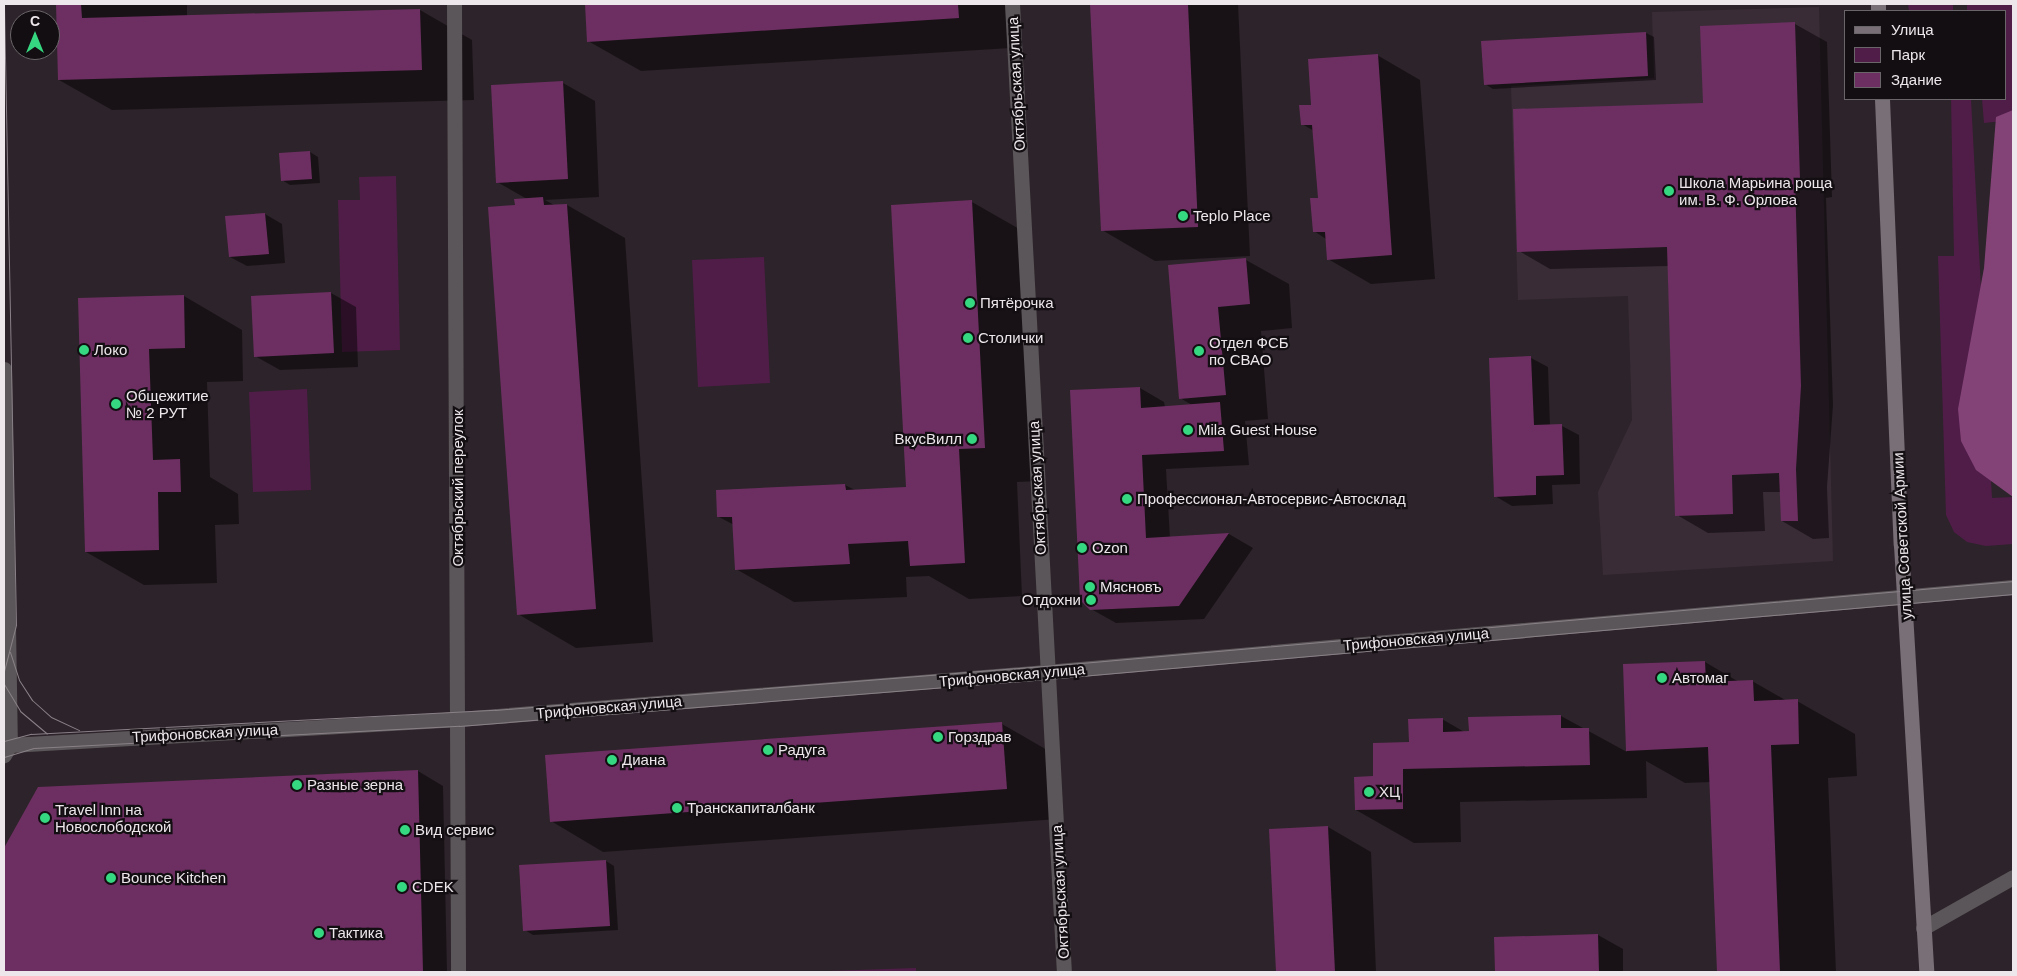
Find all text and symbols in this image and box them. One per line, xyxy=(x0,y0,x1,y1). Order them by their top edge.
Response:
north arrow xyxy=(10,10,60,60)
legend xyxy=(1844,10,2007,100)
text: С xyxy=(30,13,40,29)
street label: Октябрьская улица xyxy=(1003,16,1029,152)
text: Улица xyxy=(1891,21,1934,38)
text: Парк xyxy=(1891,46,1925,63)
text: Здание xyxy=(1891,71,1942,88)
place label: Школа Марьина роща им. В. Ф. Орлова xyxy=(1679,173,1832,208)
marker: Школа Марьина роща им. В. Ф. Орлова xyxy=(1663,185,1675,197)
place label: Teplo Place xyxy=(1193,207,1271,225)
marker: Teplo Place xyxy=(1177,210,1189,222)
place label: Пятёрочка xyxy=(980,294,1054,312)
marker: Пятёрочка xyxy=(964,297,976,309)
place label: Столички xyxy=(978,329,1043,347)
marker: Столички xyxy=(962,332,974,344)
place label: Отдел ФСБ по СВАО xyxy=(1209,333,1289,368)
place label: Локо xyxy=(94,341,127,359)
marker: Локо xyxy=(78,344,90,356)
marker: Отдел ФСБ по СВАО xyxy=(1193,345,1205,357)
place label: Общежитие № 2 РУТ xyxy=(126,386,209,421)
marker: Общежитие № 2 РУТ xyxy=(110,398,122,410)
street label: Октябрьский переулок xyxy=(449,409,467,567)
street label: Октябрьская улица xyxy=(1024,420,1050,556)
place label: Mila Guest House xyxy=(1198,421,1317,439)
marker: Mila Guest House xyxy=(1182,424,1194,436)
place label: ВкусВилл xyxy=(895,430,962,448)
marker: ВкусВилл xyxy=(966,433,978,445)
street label: улица Советской Армии xyxy=(1889,452,1915,620)
place label: Профессионал-Автосервис-Автосклад xyxy=(1137,490,1406,508)
marker: Профессионал-Автосервис-Автосклад xyxy=(1121,493,1133,505)
place label: Ozon xyxy=(1092,539,1128,557)
marker: Ozon xyxy=(1076,542,1088,554)
place label: Мясновъ xyxy=(1100,578,1162,596)
marker: Мясновъ xyxy=(1084,581,1096,593)
place label: Отдохни xyxy=(1022,591,1081,609)
marker: Отдохни xyxy=(1085,594,1097,606)
street label: Трифоновская улица xyxy=(1342,624,1490,654)
street label: Трифоновская улица xyxy=(938,660,1086,690)
place label: Автомаг xyxy=(1672,669,1729,687)
marker: Автомаг xyxy=(1656,672,1668,684)
street label: Трифоновская улица xyxy=(535,692,683,722)
street label: Трифоновская улица xyxy=(131,720,279,746)
place label: Горздрав xyxy=(948,728,1012,746)
marker: Горздрав xyxy=(932,731,944,743)
place label: Радуга xyxy=(778,741,826,759)
marker: Радуга xyxy=(762,744,774,756)
place label: Диана xyxy=(622,751,666,769)
marker: Диана xyxy=(606,754,618,766)
place label: Разные зерна xyxy=(307,776,403,794)
marker: Разные зерна xyxy=(291,779,303,791)
place label: ХЦ xyxy=(1379,783,1400,801)
marker: ХЦ xyxy=(1363,786,1375,798)
place label: Транскапиталбанк xyxy=(687,799,815,817)
place label: Travel Inn на Новослободской xyxy=(55,800,171,835)
marker: Транскапиталбанк xyxy=(671,802,683,814)
marker: Travel Inn на Новослободской xyxy=(39,812,51,824)
place label: Вид сервис xyxy=(415,821,494,839)
marker: Вид сервис xyxy=(399,824,411,836)
street label: Октябрьская улица xyxy=(1047,824,1073,960)
place label: Bounce Kitchen xyxy=(121,869,226,887)
marker: Bounce Kitchen xyxy=(105,872,117,884)
place label: CDEK xyxy=(412,878,454,896)
marker: CDEK xyxy=(396,881,408,893)
place label: Тактика xyxy=(329,924,383,942)
marker: Тактика xyxy=(313,927,325,939)

